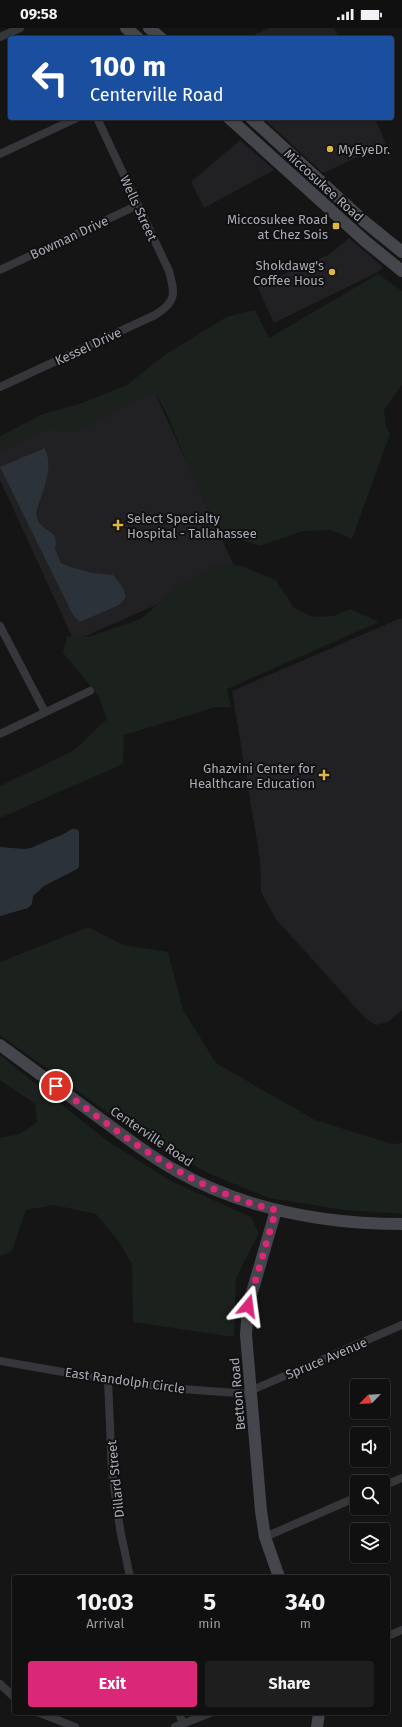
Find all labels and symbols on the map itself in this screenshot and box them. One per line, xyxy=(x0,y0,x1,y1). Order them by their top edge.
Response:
place label: MyEyeDr. xyxy=(338,142,390,157)
marker: MyEyeDr. xyxy=(325,144,335,154)
street label: Miccosukee Road xyxy=(281,146,366,225)
street label: Wells Street xyxy=(117,173,160,243)
place label: Miccosukee Road at Chez Sois xyxy=(227,212,328,242)
street label: Bowman Drive xyxy=(28,213,111,262)
marker: Miccosukee Road at Chez Sois xyxy=(331,221,341,231)
place label: Shokdawg's Coffee Hous xyxy=(253,258,324,288)
marker: Shokdawg's Coffee Hous xyxy=(327,267,337,277)
street label: Kessel Drive xyxy=(53,325,124,368)
place label: Select Specialty Hospital - Tallahassee xyxy=(127,511,257,541)
marker: Select Specialty Hospital - Tallahassee xyxy=(112,519,124,531)
place label: Ghazvini Center for Healthcare Education xyxy=(189,761,315,791)
marker: Ghazvini Center for Healthcare Education xyxy=(318,769,330,781)
pin xyxy=(39,1069,73,1103)
street label: Centerville Road xyxy=(108,1103,196,1170)
position arrow xyxy=(227,1285,269,1327)
street label: Spruce Avenue xyxy=(283,1335,369,1382)
street label: Betton Road xyxy=(227,1357,248,1431)
street label: East Randolph Circle xyxy=(64,1365,186,1396)
north arrow xyxy=(350,1379,390,1419)
street label: Dillard Street xyxy=(104,1439,127,1518)

